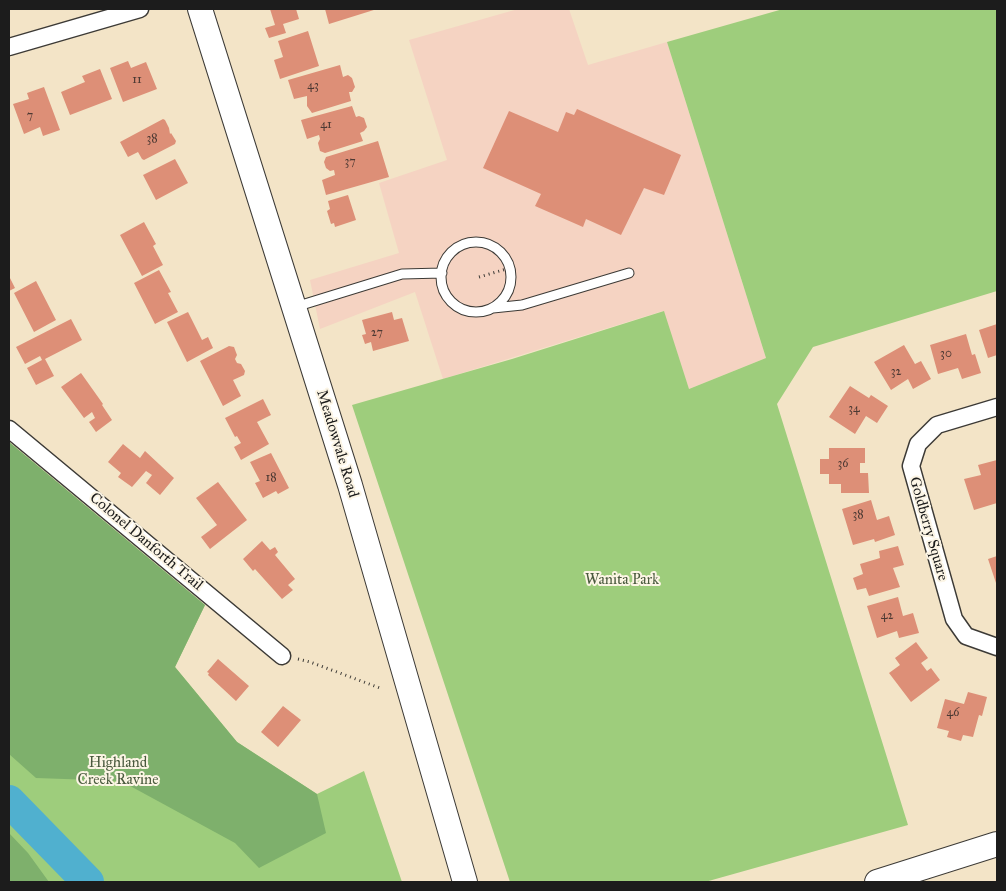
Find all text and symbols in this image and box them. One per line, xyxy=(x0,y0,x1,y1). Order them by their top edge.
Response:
house number: 11 xyxy=(132,73,142,87)
house number: 43 xyxy=(307,79,319,93)
house number: 7 xyxy=(27,109,33,123)
house number: 41 xyxy=(320,118,332,132)
house number: 38 xyxy=(146,132,158,146)
house number: 37 xyxy=(344,155,356,169)
house number: 27 xyxy=(371,326,383,340)
house number: 30 xyxy=(940,347,952,361)
house number: 32 xyxy=(891,365,901,379)
street label: Meadowvale Road xyxy=(312,388,362,500)
house number: 34 xyxy=(848,402,860,416)
house number: 36 xyxy=(838,457,848,471)
house number: 18 xyxy=(265,471,277,485)
street label: Goldberry Square xyxy=(905,475,951,583)
street label: Colonel Danforth Trail xyxy=(86,489,206,595)
house number: 38 xyxy=(852,508,864,522)
park label: Wanita Park xyxy=(585,571,659,589)
house number: 42 xyxy=(881,609,893,623)
house number: 46 xyxy=(947,706,959,720)
park label: Highland Creek Ravine xyxy=(78,754,158,789)

